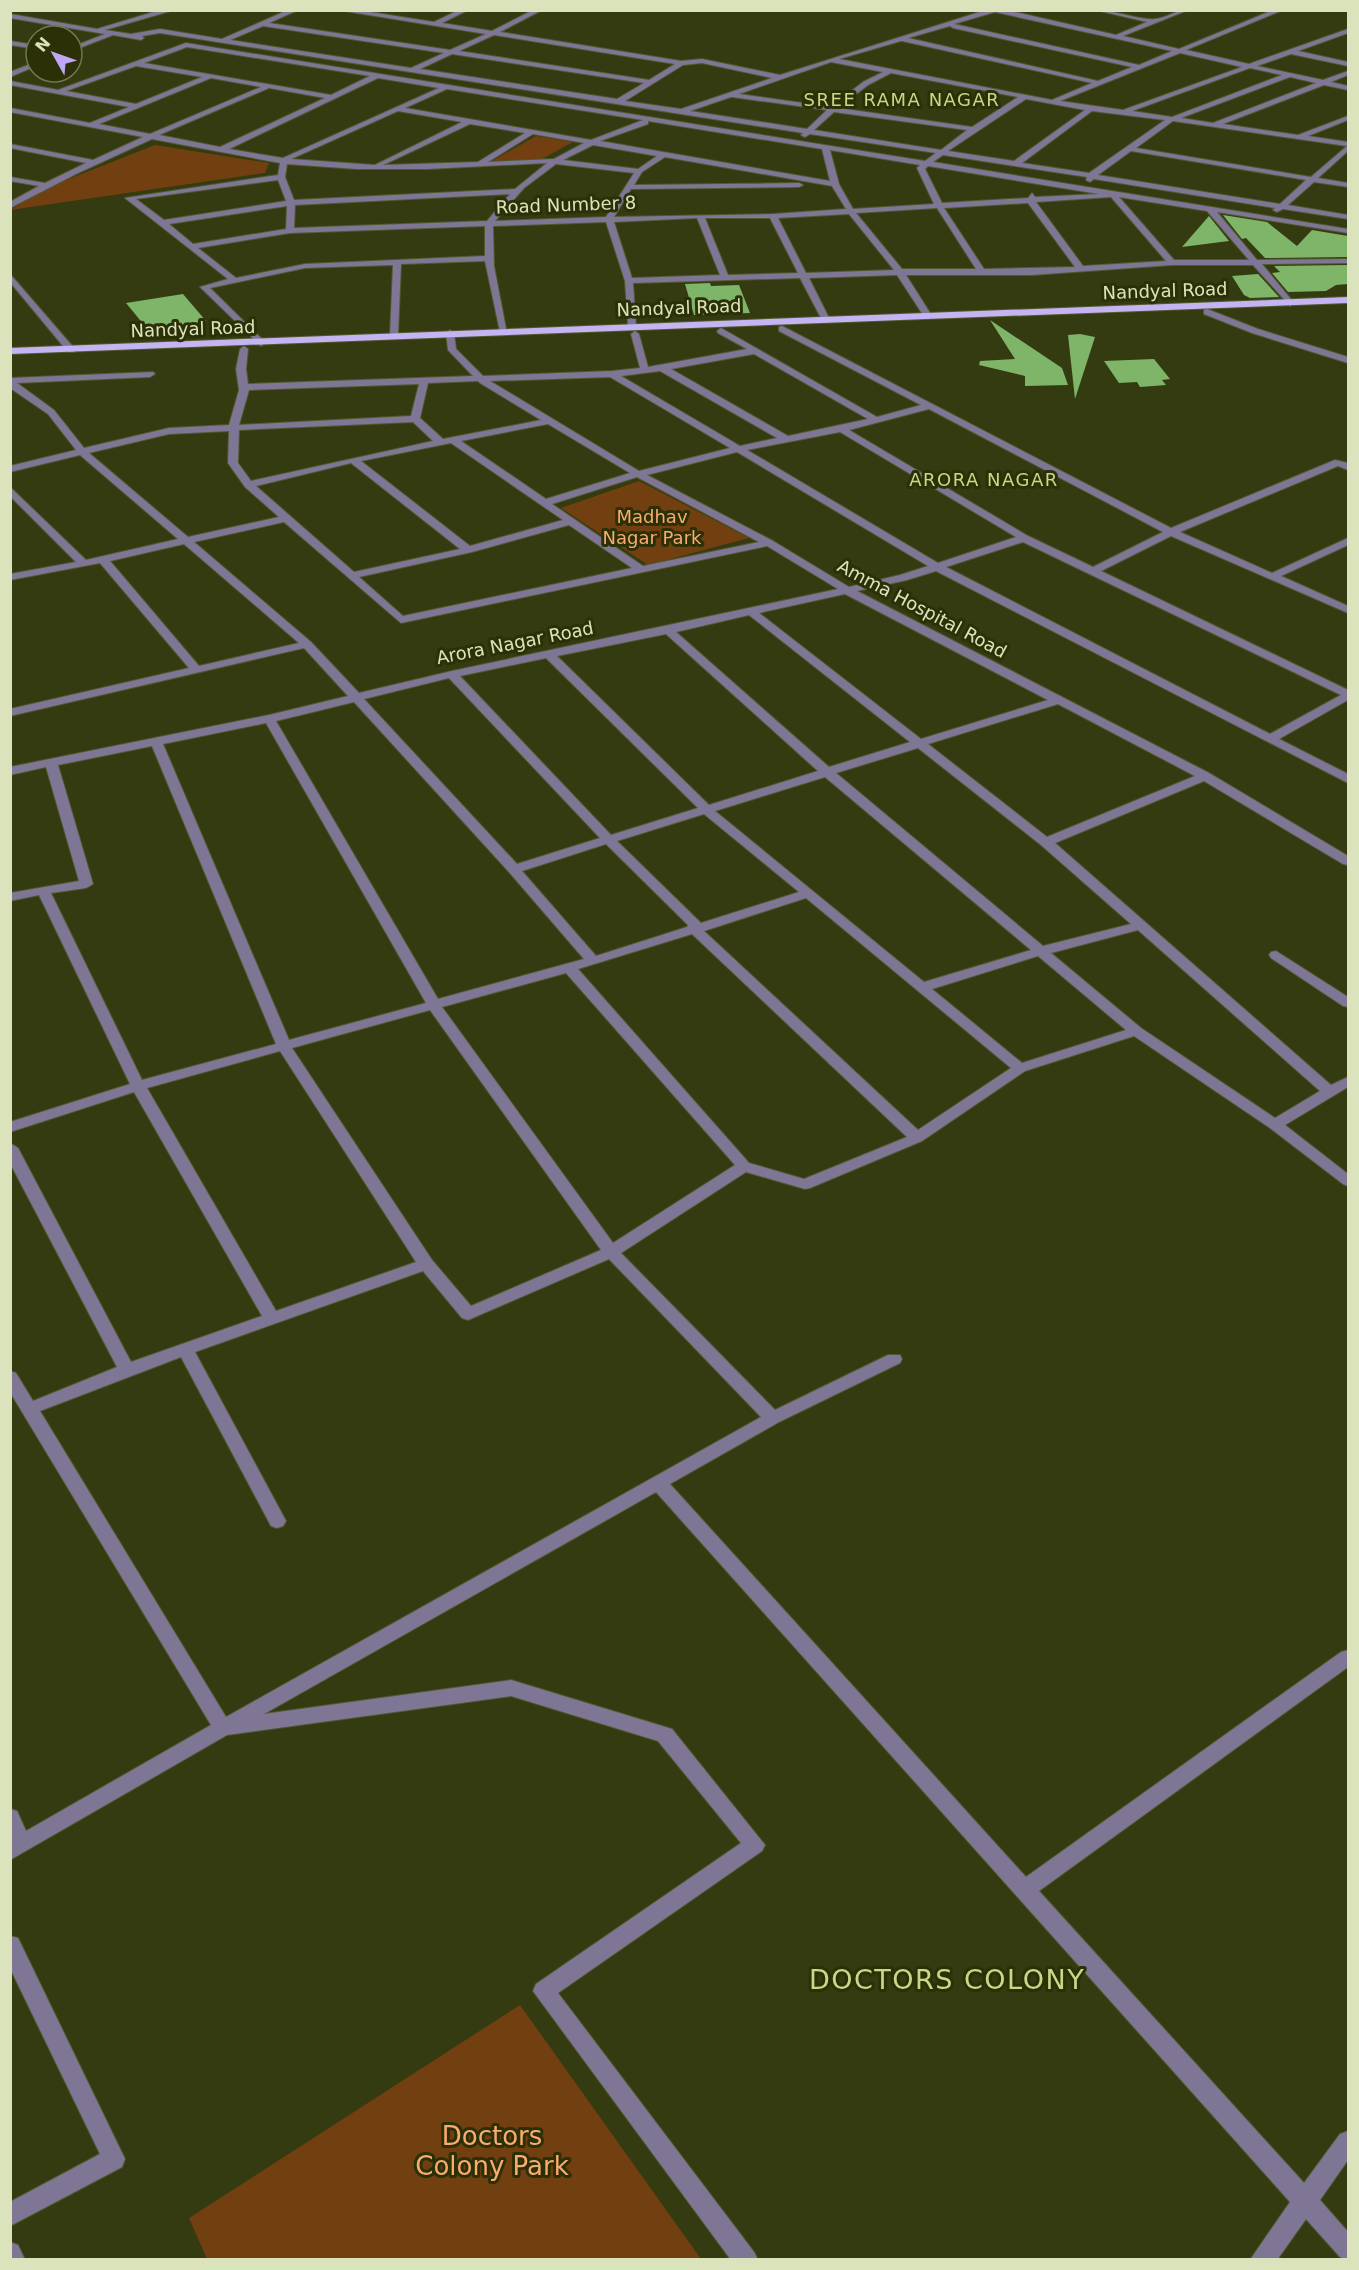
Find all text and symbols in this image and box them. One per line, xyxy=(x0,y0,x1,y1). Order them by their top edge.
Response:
north arrow xyxy=(24,24,84,84)
text: N xyxy=(31,33,54,56)
district label: SREE RAMA NAGAR xyxy=(804,89,1000,110)
street label: Road Number 8 xyxy=(495,192,636,217)
street label: Nandyal Road xyxy=(1102,278,1228,303)
street label: Nandyal Road xyxy=(616,295,742,320)
street label: Nandyal Road xyxy=(130,316,256,341)
district label: ARORA NAGAR xyxy=(909,469,1059,490)
park label: Madhav Nagar Park xyxy=(603,506,702,548)
street label: Amma Hospital Road xyxy=(834,555,1010,662)
street label: Arora Nagar Road xyxy=(435,617,595,668)
district label: DOCTORS COLONY xyxy=(809,1964,1085,1995)
park label: Doctors Colony Park xyxy=(415,2121,569,2181)

